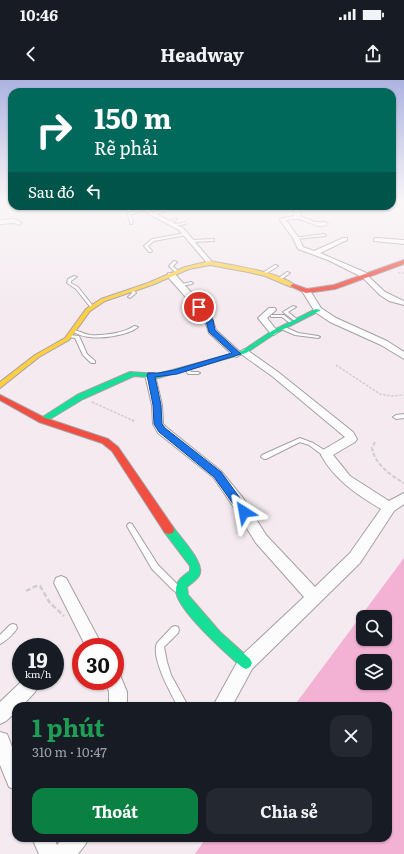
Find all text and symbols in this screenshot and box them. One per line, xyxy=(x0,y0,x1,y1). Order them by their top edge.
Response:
text: 10:46 xyxy=(20,3,58,26)
text: Headway xyxy=(160,41,244,68)
icon: back xyxy=(20,43,42,65)
icon: share xyxy=(362,43,384,65)
text: 150 m xyxy=(94,96,172,138)
icon: right xyxy=(28,104,80,156)
text: Rẽ phải xyxy=(94,134,158,161)
text: Sau đó xyxy=(28,180,75,203)
icon: left xyxy=(83,180,105,202)
pin xyxy=(182,290,216,324)
icon: arrive xyxy=(188,296,210,318)
position arrow xyxy=(223,491,265,533)
map controls xyxy=(356,610,392,690)
button: search xyxy=(356,610,392,646)
speed limit sign: 30 xyxy=(72,638,124,690)
text: 19 xyxy=(28,644,48,674)
button: layers xyxy=(356,654,392,690)
text: km/h xyxy=(25,666,51,681)
text: 1 phút xyxy=(32,709,105,744)
button: close xyxy=(330,715,372,757)
text: 310 m · 10:47 xyxy=(32,742,107,761)
button: Thoát xyxy=(32,788,198,834)
button: Chia sẻ xyxy=(206,788,372,834)

